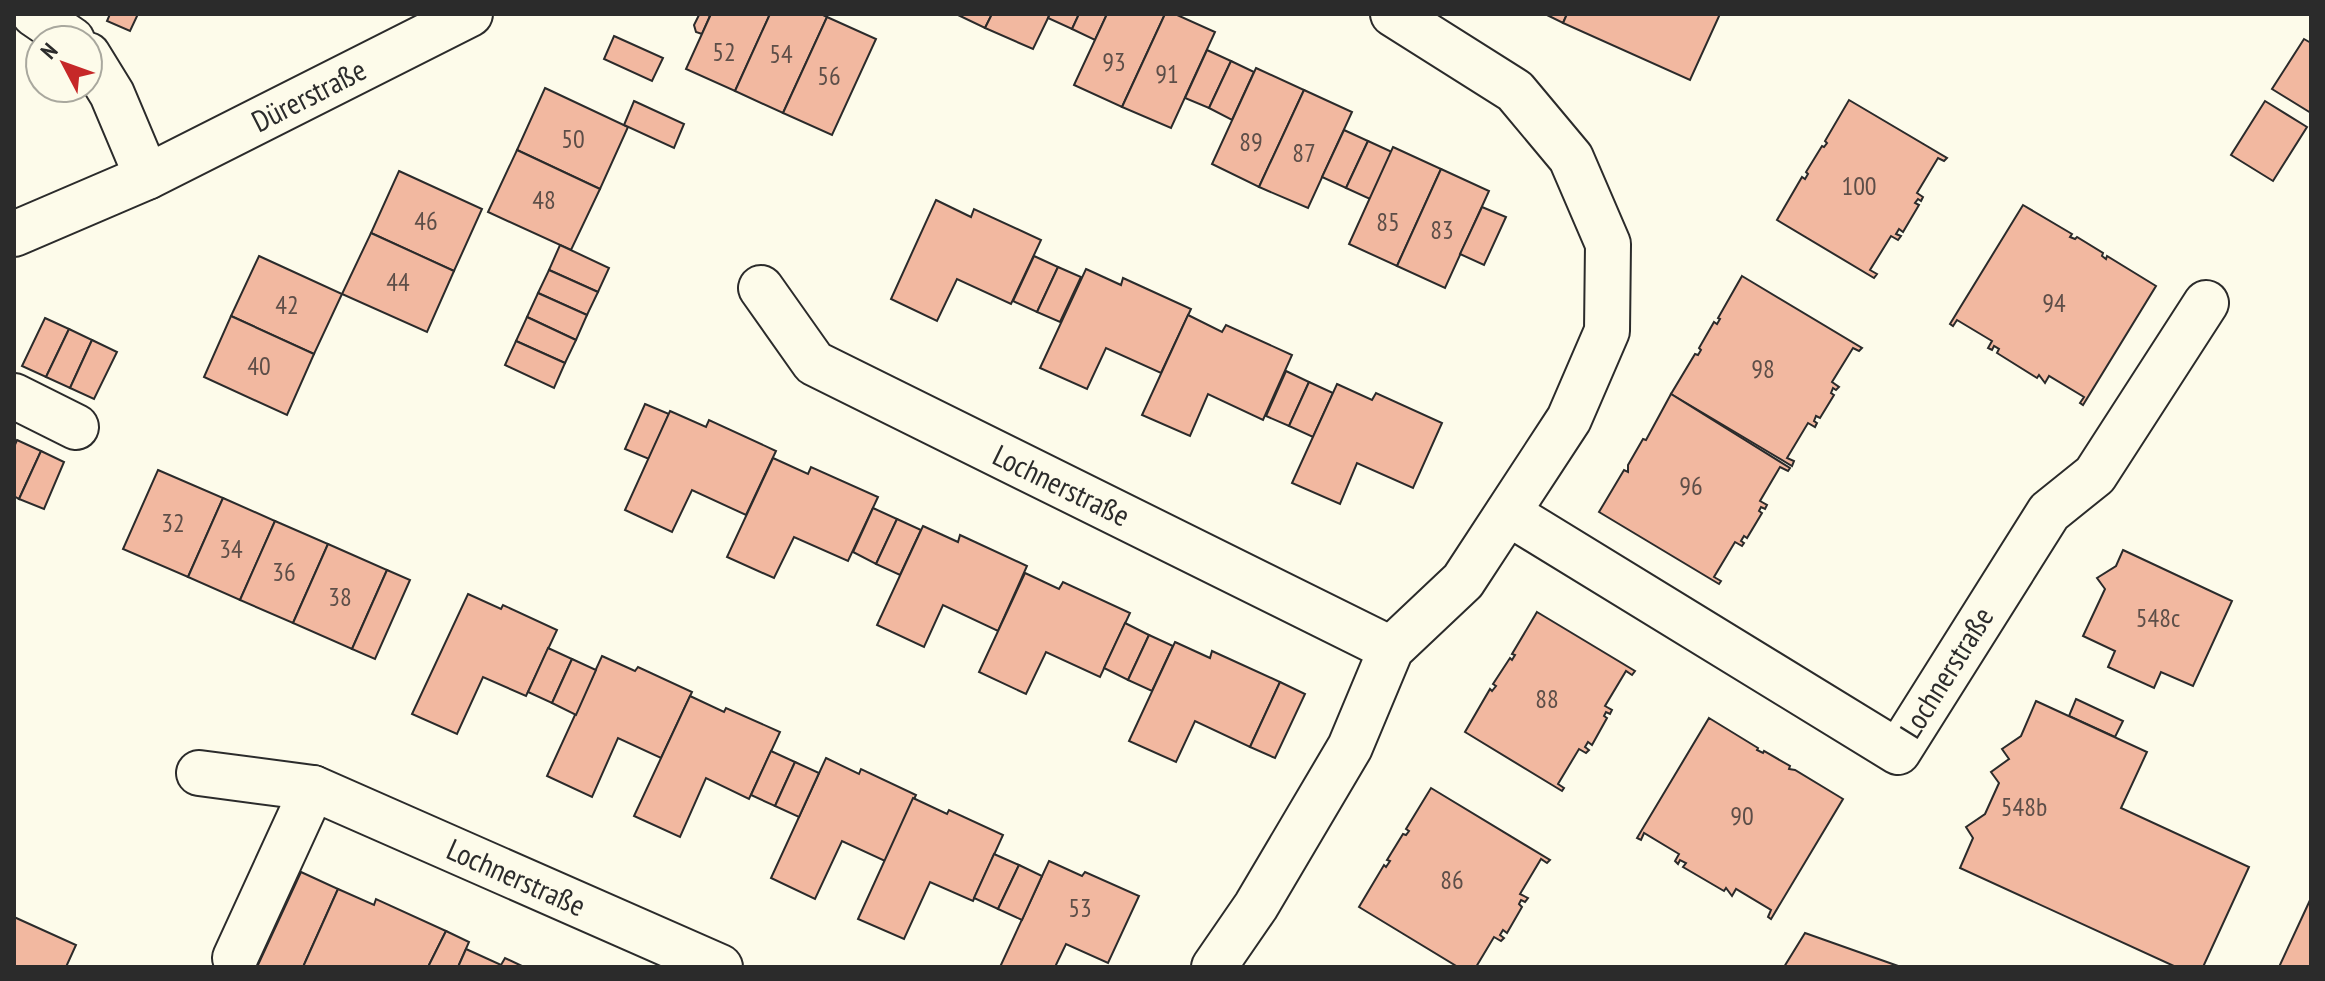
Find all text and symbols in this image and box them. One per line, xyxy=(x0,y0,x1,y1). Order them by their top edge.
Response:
north arrow xyxy=(24,24,104,104)
house number: 52 xyxy=(712,35,736,68)
text: N xyxy=(34,37,63,65)
house number: 54 xyxy=(769,37,793,70)
house number: 93 xyxy=(1102,45,1126,78)
street label: Dürerstraße xyxy=(245,49,372,140)
house number: 91 xyxy=(1155,57,1179,90)
house number: 56 xyxy=(817,59,841,92)
house number: 50 xyxy=(561,122,585,155)
house number: 89 xyxy=(1239,125,1263,158)
house number: 87 xyxy=(1292,136,1316,169)
house number: 100 xyxy=(1841,169,1877,202)
house number: 48 xyxy=(532,183,556,216)
house number: 46 xyxy=(414,204,438,237)
house number: 85 xyxy=(1376,205,1400,238)
house number: 83 xyxy=(1430,213,1454,246)
house number: 44 xyxy=(386,265,410,298)
house number: 94 xyxy=(2042,286,2066,319)
house number: 42 xyxy=(275,288,299,321)
house number: 40 xyxy=(247,349,271,382)
house number: 98 xyxy=(1751,352,1775,385)
street label: Lochnerstraße xyxy=(987,435,1136,534)
house number: 96 xyxy=(1679,469,1703,502)
house number: 32 xyxy=(161,506,185,539)
house number: 34 xyxy=(219,532,243,565)
house number: 36 xyxy=(272,555,296,588)
house number: 38 xyxy=(328,580,352,613)
street label: Lochnerstraße xyxy=(1890,599,2001,745)
house number: 548c xyxy=(2136,601,2180,634)
house number: 88 xyxy=(1535,682,1559,715)
house number: 548b xyxy=(2001,790,2047,823)
house number: 90 xyxy=(1730,799,1754,832)
street label: Lochnerstraße xyxy=(441,829,592,924)
house number: 86 xyxy=(1440,863,1464,896)
house number: 53 xyxy=(1068,891,1092,924)

